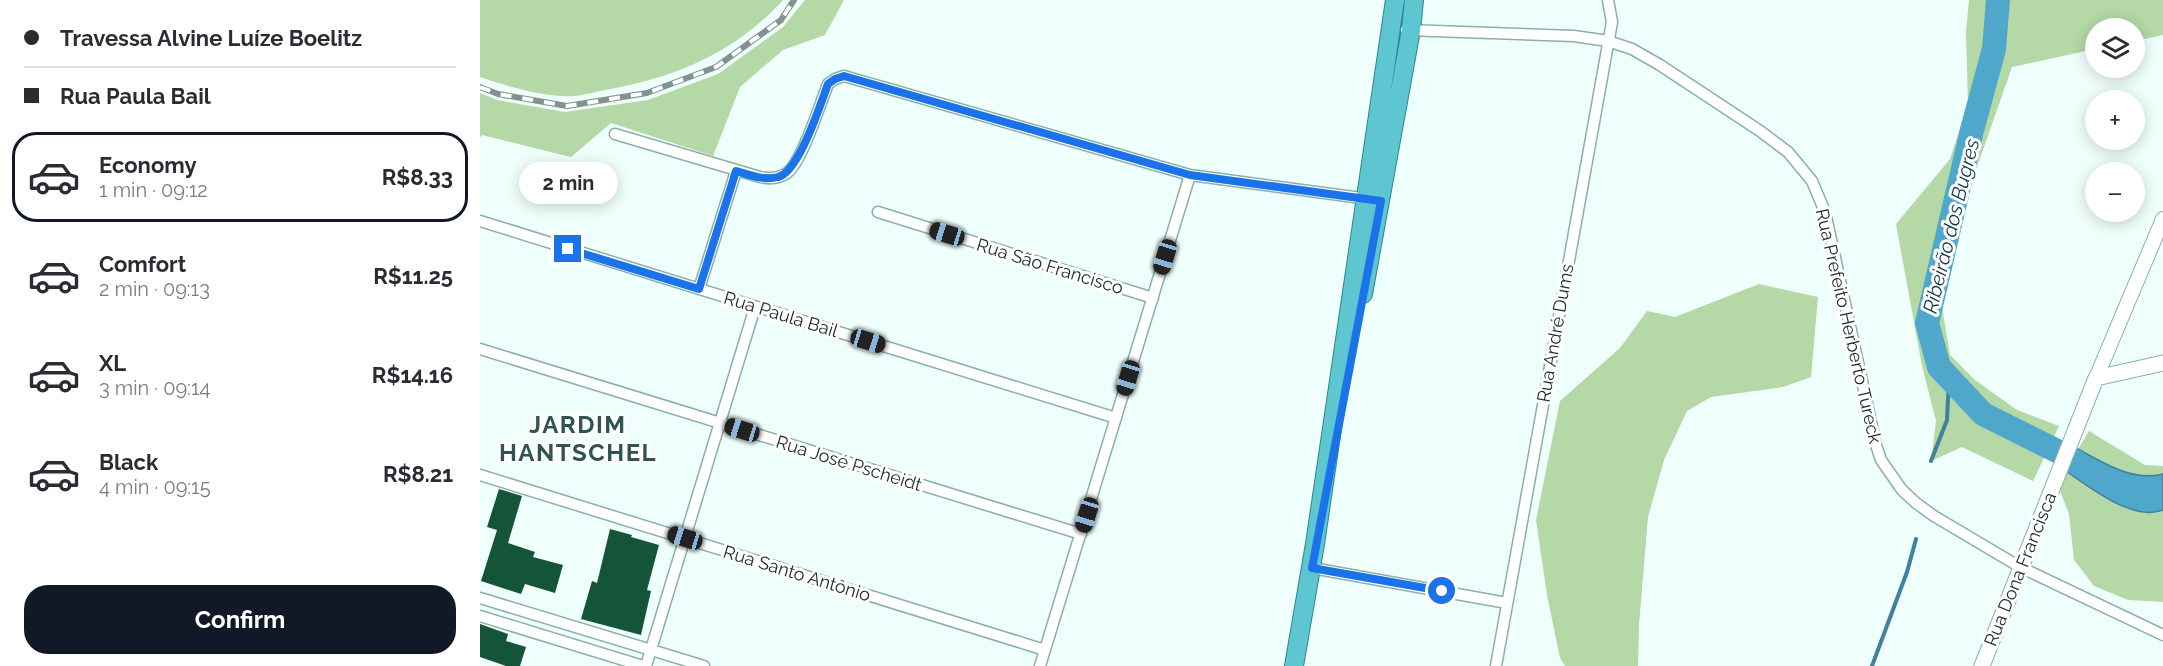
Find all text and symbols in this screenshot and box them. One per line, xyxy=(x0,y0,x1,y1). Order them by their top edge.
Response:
map controls xyxy=(2085,18,2145,222)
button: layers xyxy=(2085,18,2145,78)
text: Travessa Alvine Luíze Boelitz xyxy=(60,25,362,51)
text: Rua Paula Bail xyxy=(60,83,211,109)
button: + xyxy=(2085,90,2145,150)
water label: Ribeirão dos Bugres xyxy=(1918,136,1984,316)
icon: car xyxy=(27,150,81,204)
text: Economy xyxy=(99,152,197,178)
callout: 2 min xyxy=(518,162,618,204)
button: − xyxy=(2085,162,2145,222)
text: R$8.33 xyxy=(382,164,453,190)
text: 2 min xyxy=(543,171,594,195)
text: 1 min · 09:12 xyxy=(99,178,208,202)
street label: Rua Prefeito Herberto Tureck xyxy=(1812,206,1886,446)
car xyxy=(927,220,967,248)
street label: Rua São Francisco xyxy=(974,234,1126,298)
route end xyxy=(554,235,581,262)
car xyxy=(1151,237,1179,277)
icon: car xyxy=(27,249,81,303)
text: Comfort xyxy=(99,251,186,277)
street label: Rua André Dums xyxy=(1533,262,1578,404)
text: R$11.25 xyxy=(373,263,453,289)
text: 2 min · 09:13 xyxy=(99,277,210,301)
street label: Rua Paula Bail xyxy=(721,287,841,341)
car xyxy=(848,327,888,355)
icon: car xyxy=(27,348,81,402)
text: XL xyxy=(99,350,126,376)
car xyxy=(1114,358,1142,398)
text: R$14.16 xyxy=(372,362,453,388)
text: 3 min · 09:14 xyxy=(99,376,210,400)
district label: JARDIM HANTSCHEL xyxy=(499,410,657,467)
car xyxy=(722,416,762,444)
street label: Rua José Pscheidt xyxy=(774,431,924,495)
icon: car xyxy=(27,447,81,501)
text: Black xyxy=(99,449,158,475)
text: R$8.21 xyxy=(383,461,453,487)
text: 4 min · 09:15 xyxy=(99,475,211,499)
street label: Rua Dona Francisca xyxy=(1980,489,2060,649)
car xyxy=(1073,495,1101,535)
car xyxy=(665,524,705,552)
street label: Rua Santo Antônio xyxy=(721,541,873,605)
route start xyxy=(1428,577,1455,604)
button: Confirm xyxy=(24,585,456,654)

